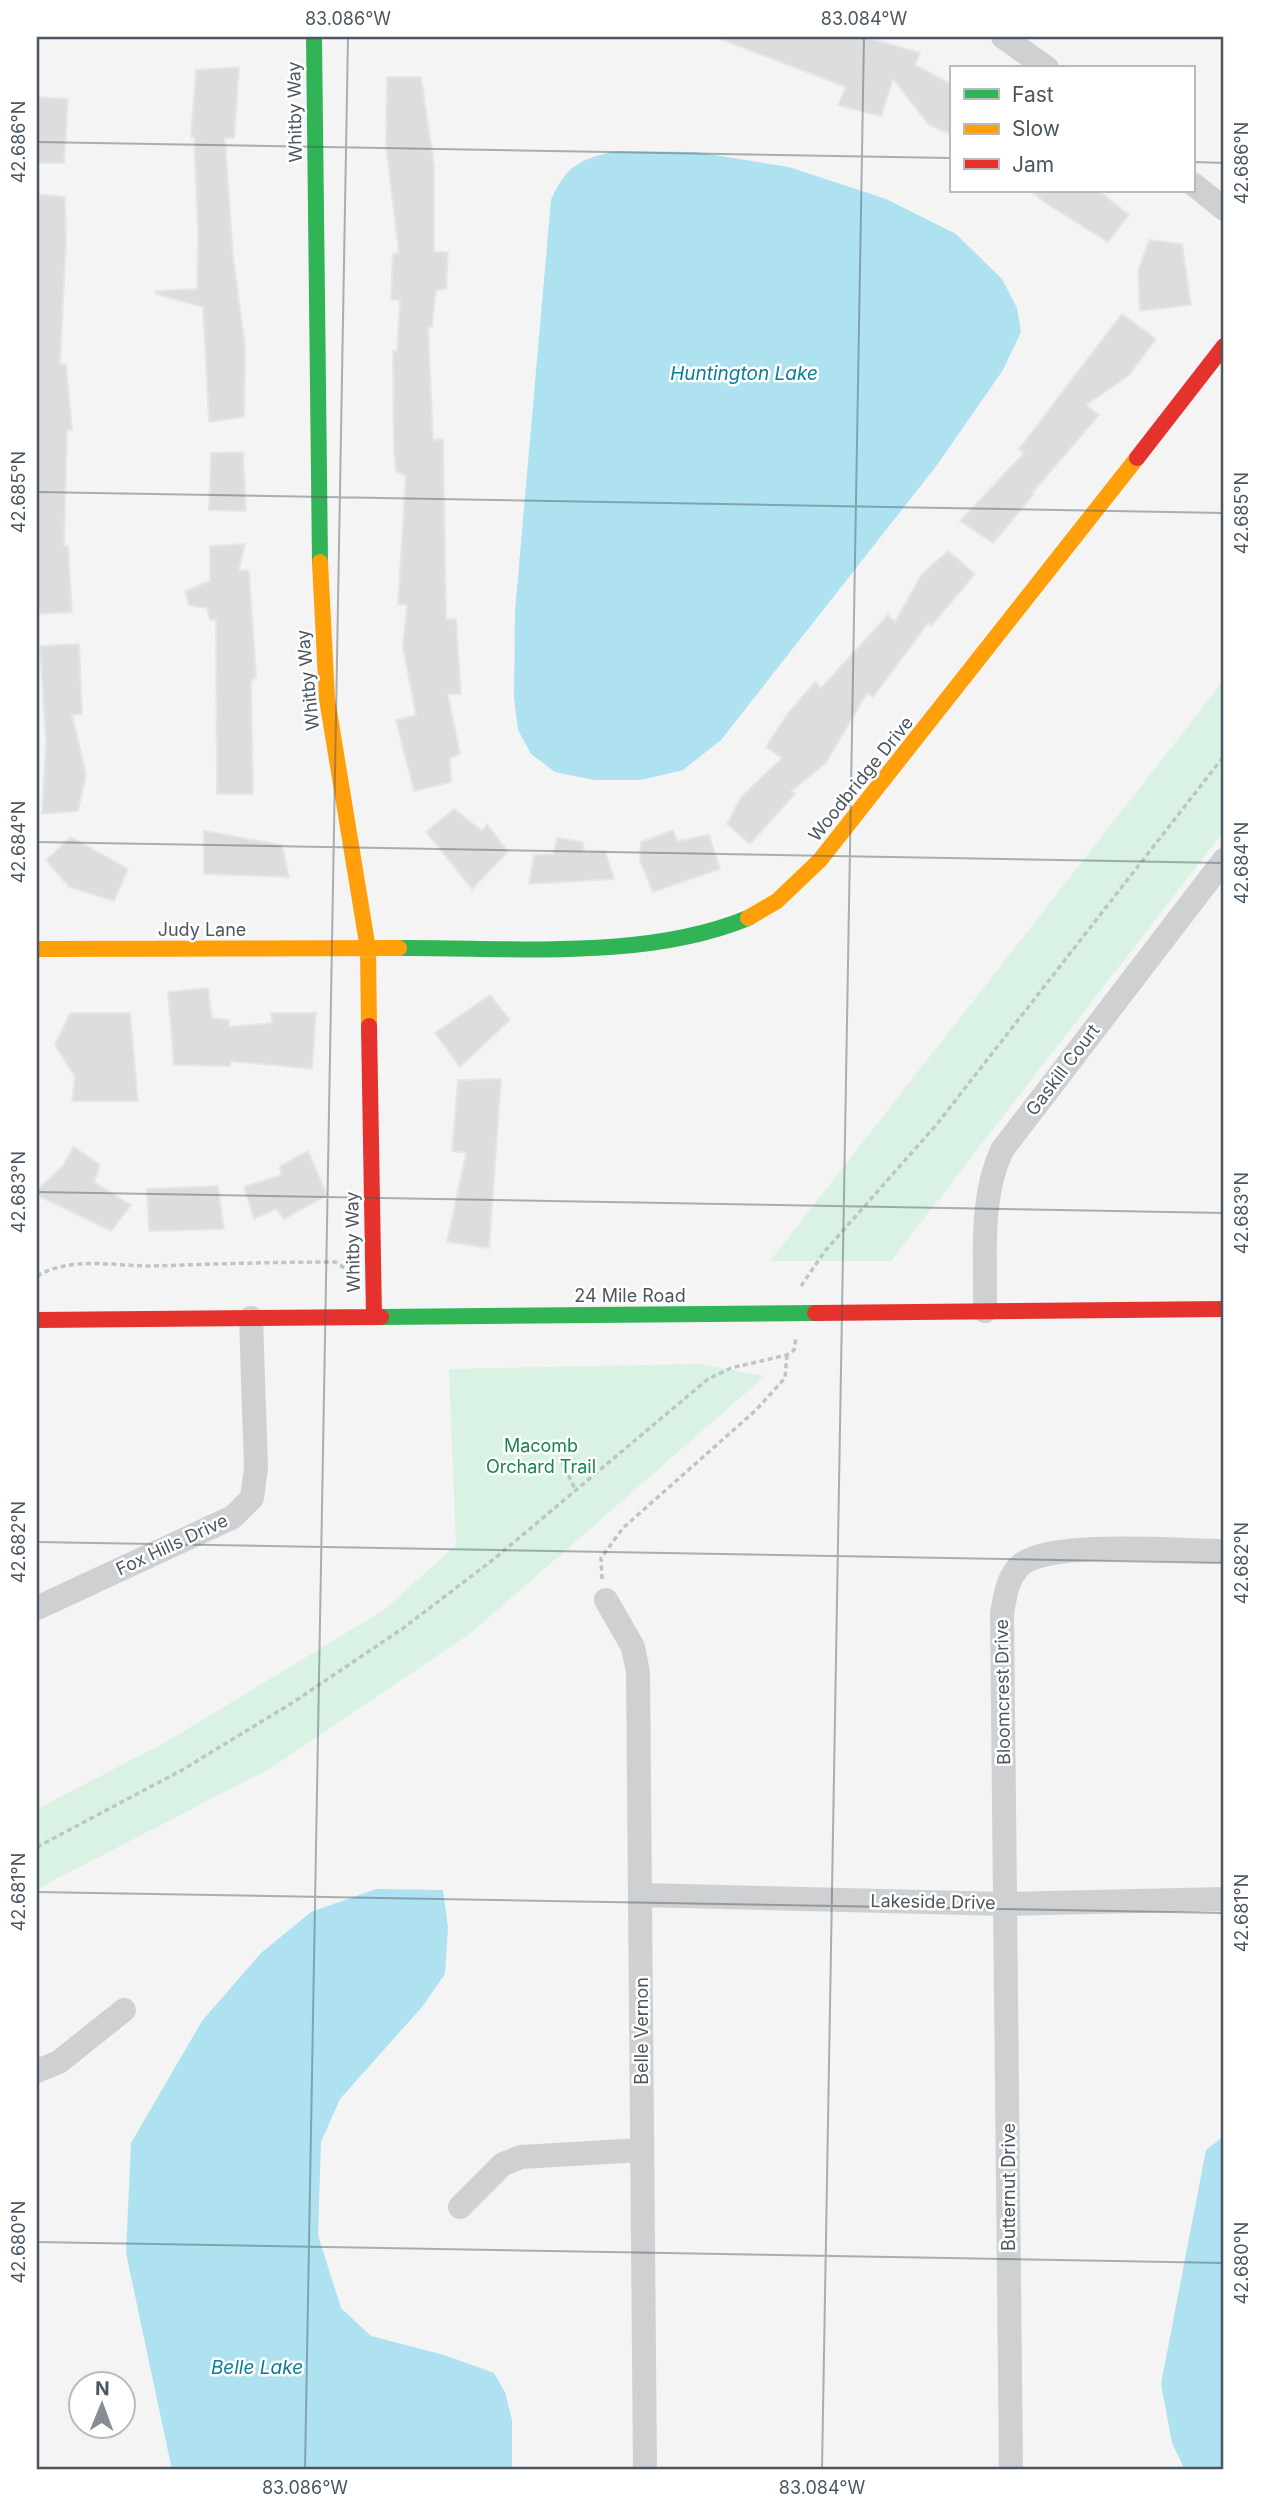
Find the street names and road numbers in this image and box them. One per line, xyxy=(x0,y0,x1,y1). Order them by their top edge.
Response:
street label: Whitby Way xyxy=(283,61,306,163)
street label: Whitby Way xyxy=(292,629,323,732)
street label: Woodbridge Drive xyxy=(804,712,917,845)
street label: Judy Lane xyxy=(158,919,246,940)
street label: Gaskill Court xyxy=(1022,1020,1104,1119)
street label: Whitby Way xyxy=(341,1191,364,1293)
street label: 24 Mile Road xyxy=(574,1285,686,1306)
street label: Fox Hills Drive xyxy=(113,1509,231,1580)
street label: Bloomcrest Drive xyxy=(991,1619,1014,1765)
street label: Lakeside Drive xyxy=(870,1890,996,1913)
street label: Belle Vernon xyxy=(631,1977,652,2085)
street label: Butternut Drive xyxy=(998,2123,1019,2251)

